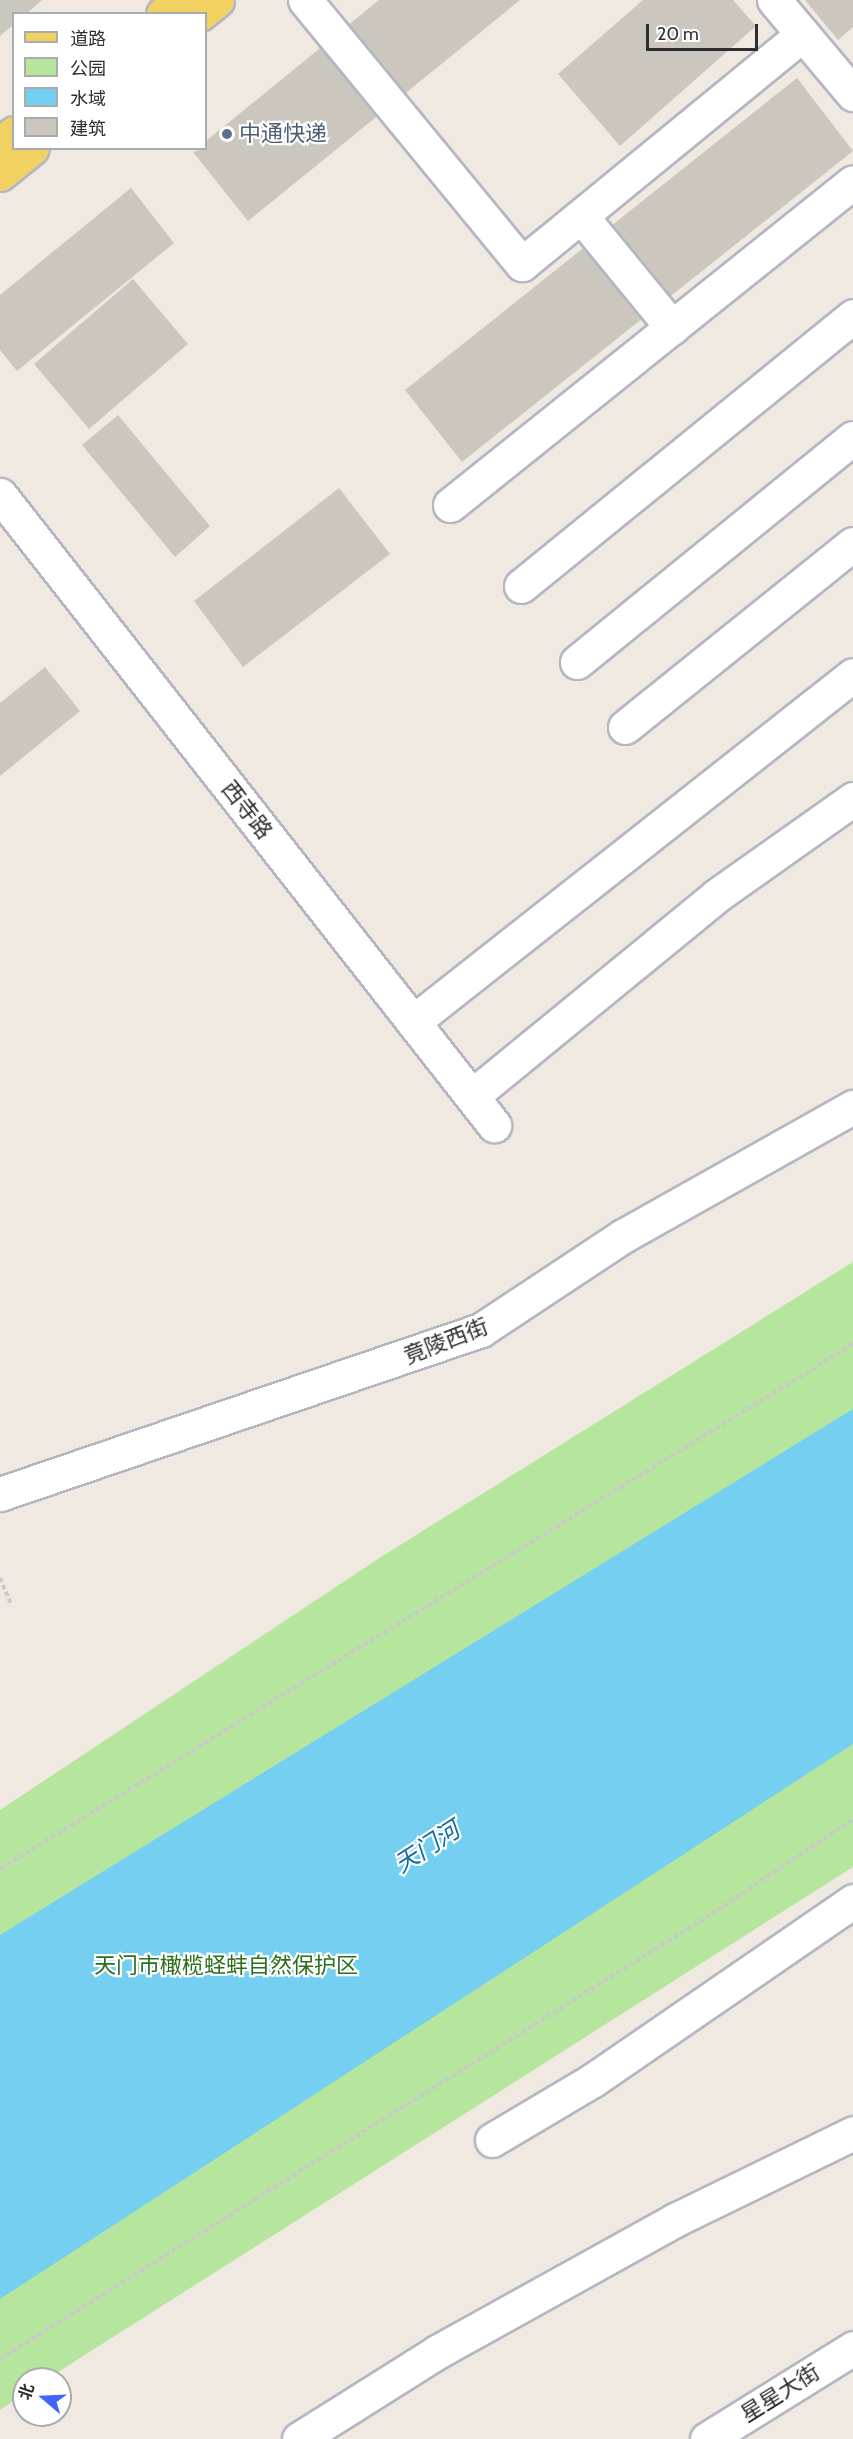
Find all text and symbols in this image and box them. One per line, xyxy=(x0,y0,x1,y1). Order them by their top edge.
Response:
legend xyxy=(12,12,207,150)
scale bar xyxy=(649,12,762,50)
text: 20 m xyxy=(657,23,699,45)
text: 道路 xyxy=(70,28,106,50)
text: 公园 xyxy=(70,58,106,80)
text: 水域 xyxy=(70,88,106,110)
text: 建筑 xyxy=(70,118,106,140)
place label: 中通快递 xyxy=(239,121,327,147)
marker: 中通快递 xyxy=(220,127,234,141)
street label: 西寺路 xyxy=(216,776,278,844)
street label: 竟陵西街 xyxy=(400,1313,492,1369)
water label: 天门河 xyxy=(389,1815,465,1879)
park label: 天门市橄榄蛏蚌自然保护区 xyxy=(94,1953,358,1979)
street label: 星星大街 xyxy=(736,2358,824,2428)
north arrow xyxy=(12,2367,72,2427)
text: 北 xyxy=(15,2381,38,2402)

